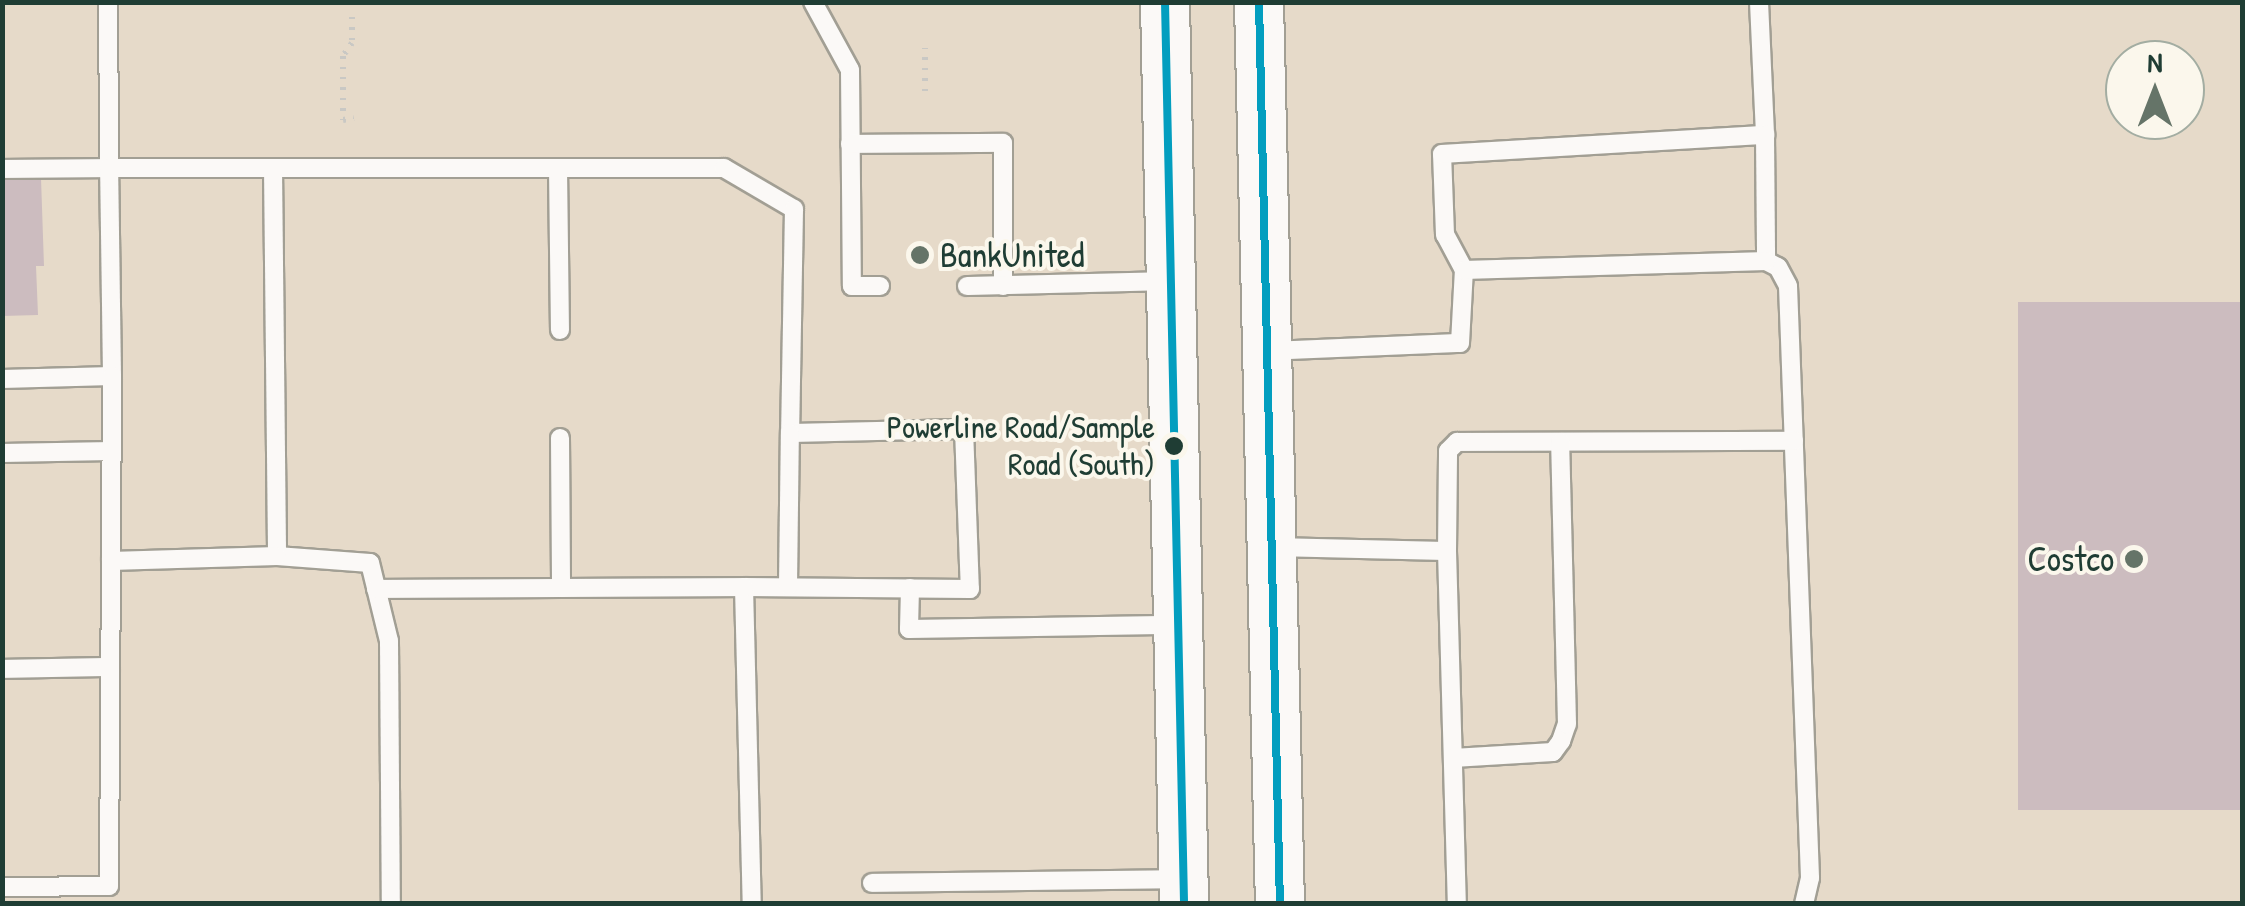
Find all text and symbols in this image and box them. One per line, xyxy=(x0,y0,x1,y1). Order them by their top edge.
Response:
north arrow xyxy=(2105,40,2205,140)
text: N xyxy=(2148,43,2162,81)
place label: BankUnited xyxy=(940,234,1084,276)
marker: BankUnited xyxy=(909,244,931,266)
place label: Powerline Road/Sample Road (South) xyxy=(887,409,1155,484)
marker: Powerline Road/Sample Road (South) xyxy=(1164,436,1184,456)
place label: Costco xyxy=(2028,538,2114,580)
marker: Costco xyxy=(2123,548,2145,570)

